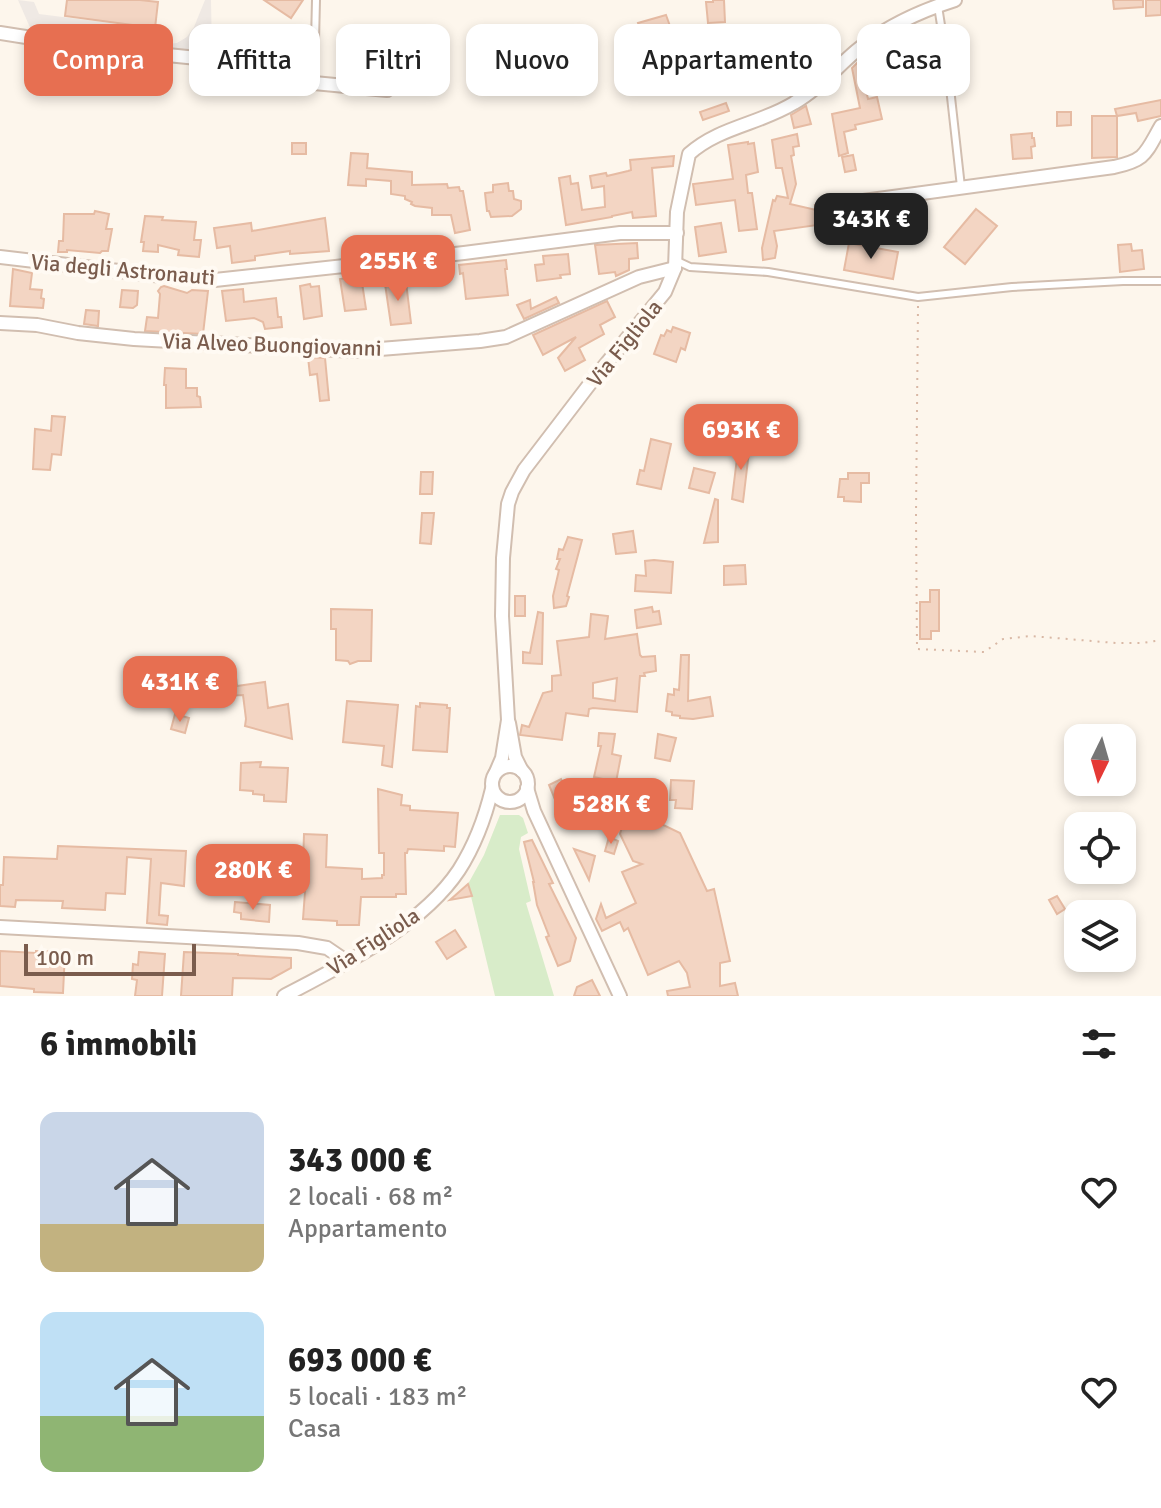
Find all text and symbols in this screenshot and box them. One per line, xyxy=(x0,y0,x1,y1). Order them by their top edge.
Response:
chip: Compra xyxy=(24,24,173,96)
chip: Affitta xyxy=(189,24,320,96)
chip: Filtri xyxy=(336,24,450,96)
chip: Nuovo xyxy=(466,24,598,96)
chip: Appartamento xyxy=(614,24,841,96)
chip: Casa xyxy=(857,24,970,96)
pin: 343K € xyxy=(806,193,936,261)
text: 343K € xyxy=(832,203,910,235)
pin: 255K € xyxy=(333,235,463,303)
text: 255K € xyxy=(359,245,437,277)
street label: Via degli Astronauti xyxy=(30,248,216,291)
street label: Via Figliola xyxy=(581,294,668,393)
street label: Via Alveo Buongiovanni xyxy=(162,327,382,362)
pin: 693K € xyxy=(676,404,806,472)
text: 693K € xyxy=(702,414,780,446)
pin: 431K € xyxy=(115,656,245,724)
text: 431K € xyxy=(141,666,219,698)
north arrow xyxy=(1064,724,1136,796)
map controls xyxy=(1064,724,1136,972)
pin: 528K € xyxy=(546,778,676,846)
text: 528K € xyxy=(572,788,650,820)
button: locate xyxy=(1064,812,1136,884)
pin: 280K € xyxy=(188,844,318,912)
text: 280K € xyxy=(214,854,292,886)
button: layers xyxy=(1064,900,1136,972)
street label: Via Figliola xyxy=(322,901,425,981)
scale bar xyxy=(24,940,196,976)
text: 100 m xyxy=(36,944,94,971)
icon: filters xyxy=(1077,1022,1121,1066)
text: 6 immobili xyxy=(40,1023,197,1065)
text: 343 000 € xyxy=(288,1139,431,1181)
icon: home xyxy=(104,1144,200,1240)
icon: heart xyxy=(1077,1170,1121,1214)
text: 2 locali · 68 m² xyxy=(288,1181,453,1213)
text: Appartamento xyxy=(288,1213,447,1245)
text: 693 000 € xyxy=(288,1339,431,1381)
icon: home xyxy=(104,1344,200,1440)
icon: heart xyxy=(1077,1370,1121,1414)
text: 5 locali · 183 m² xyxy=(288,1381,468,1413)
text: Casa xyxy=(288,1413,341,1445)

